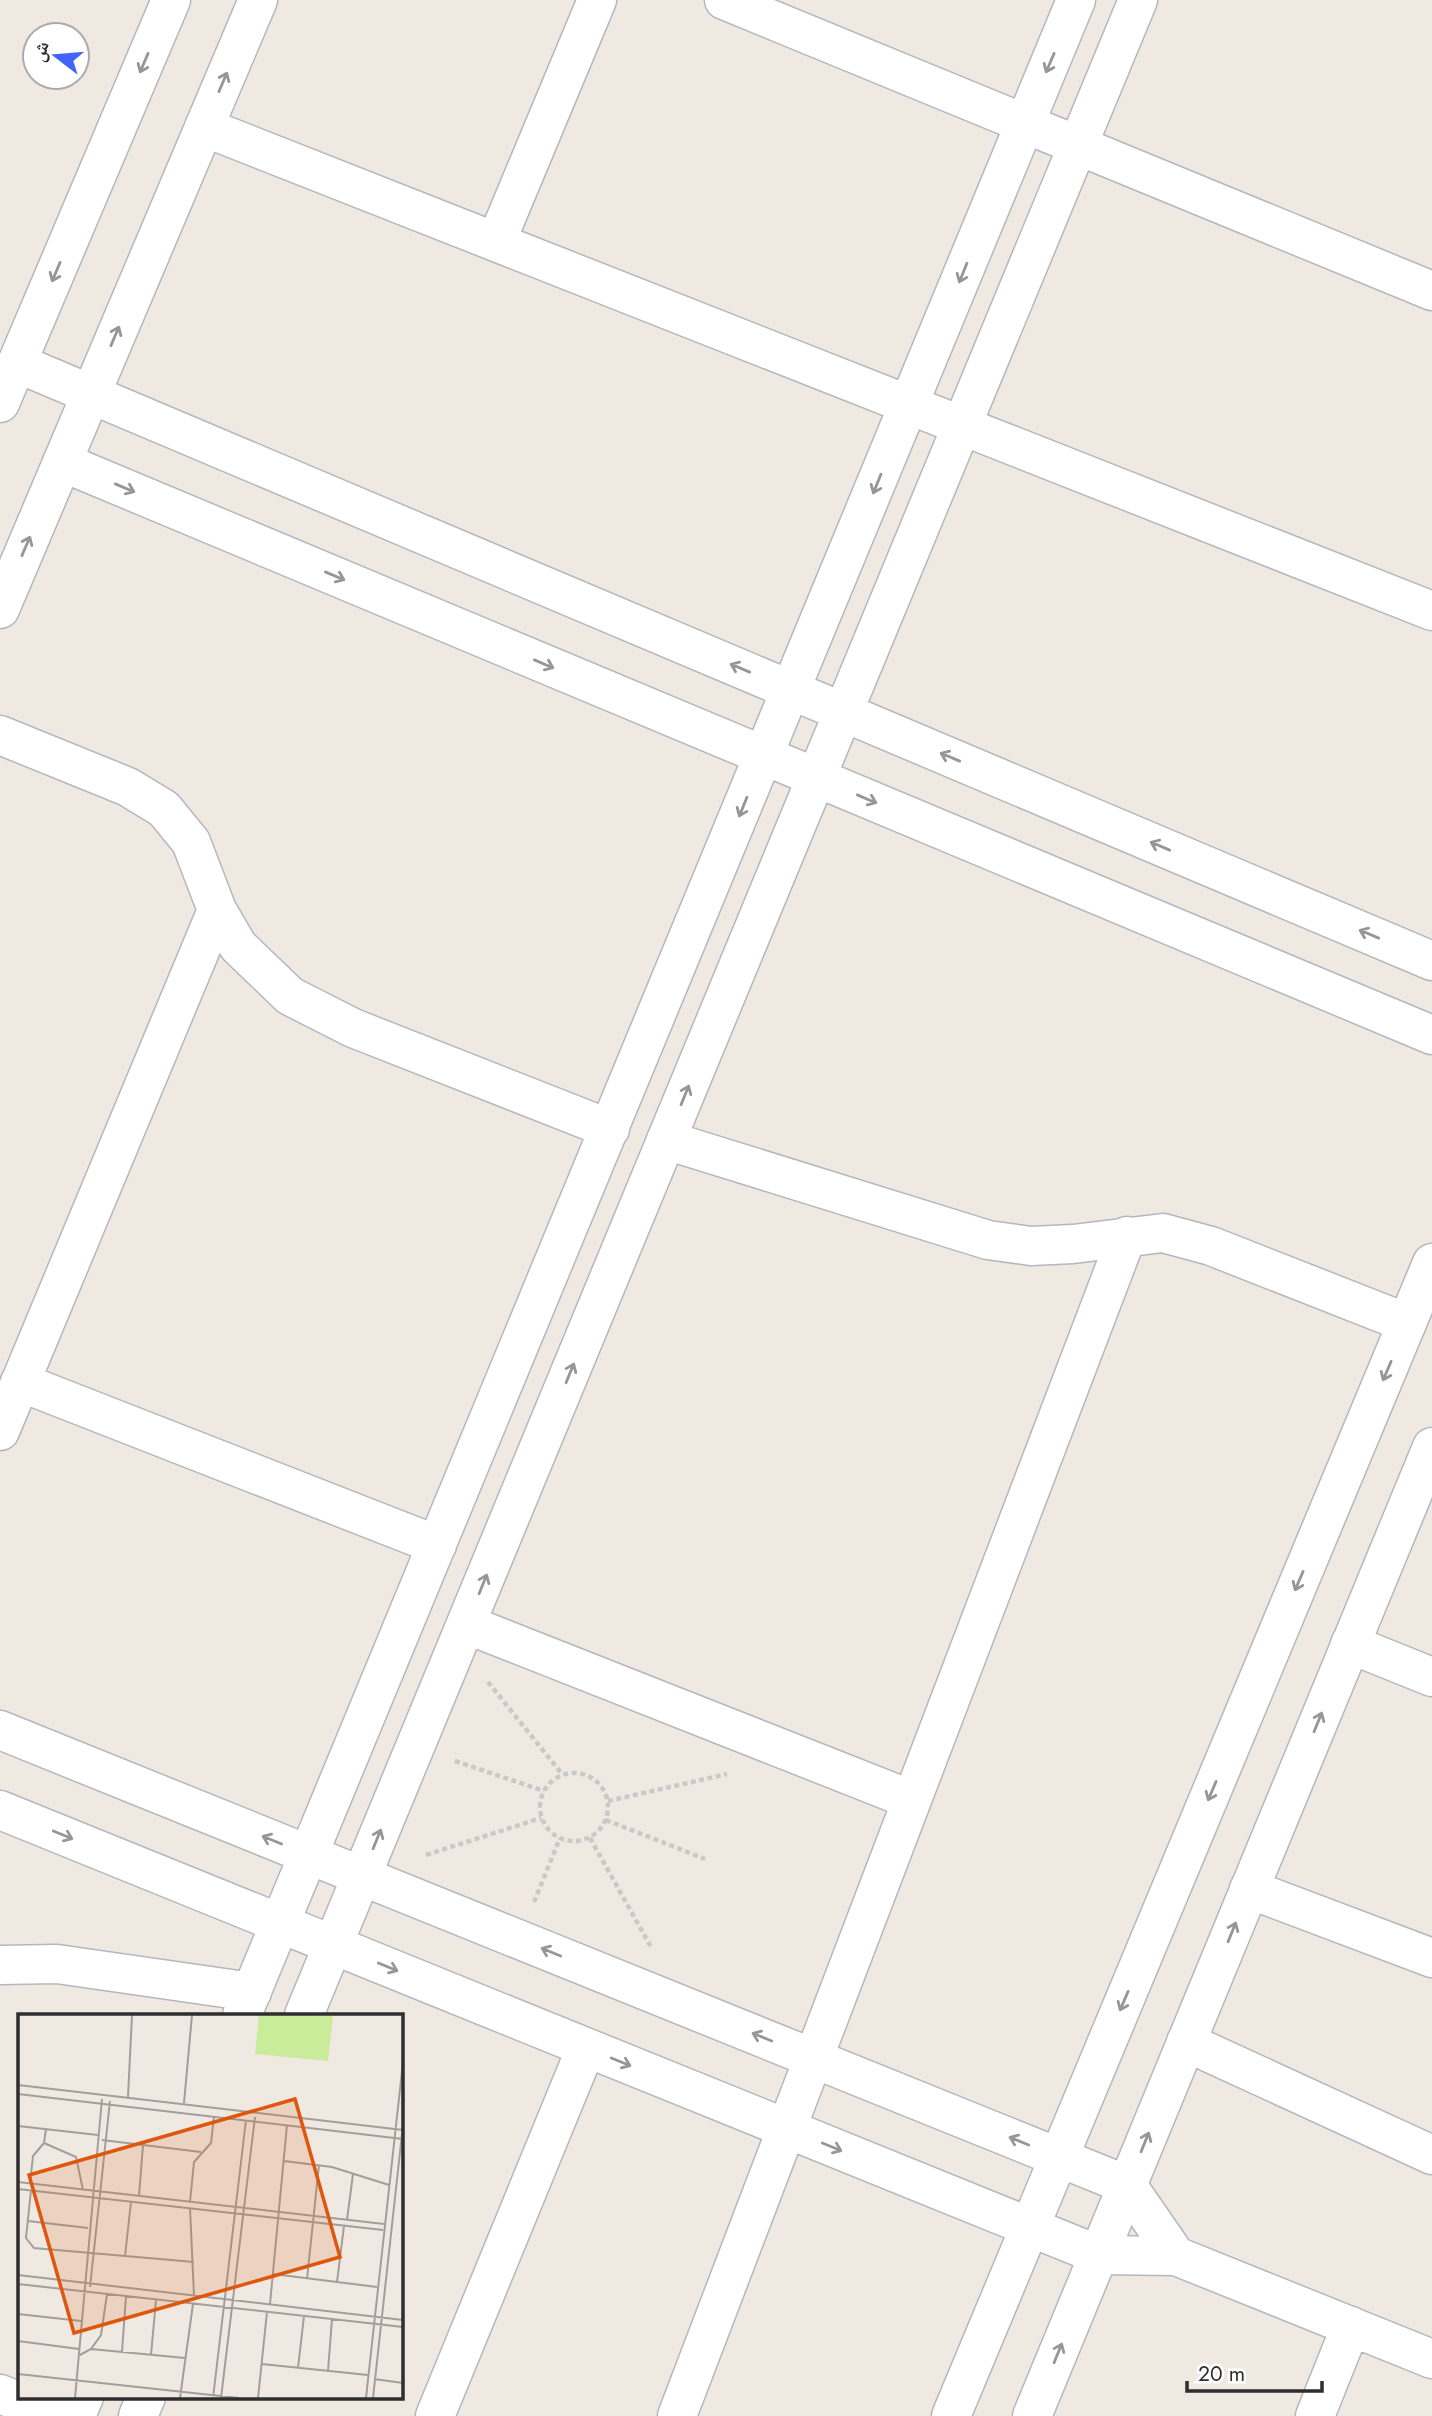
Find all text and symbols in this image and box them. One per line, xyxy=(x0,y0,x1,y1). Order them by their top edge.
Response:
north arrow xyxy=(21,21,91,91)
text: ش xyxy=(24,38,56,65)
one-way arrow xyxy=(137,52,150,73)
one-way arrow xyxy=(1043,52,1056,73)
one-way arrow xyxy=(218,71,231,93)
one-way arrow xyxy=(48,261,61,283)
one-way arrow xyxy=(956,262,969,284)
one-way arrow xyxy=(109,326,122,347)
one-way arrow xyxy=(869,472,882,494)
one-way arrow xyxy=(113,483,135,496)
one-way arrow xyxy=(21,535,34,557)
one-way arrow xyxy=(323,570,345,583)
one-way arrow xyxy=(533,658,555,671)
one-way arrow xyxy=(730,661,752,674)
one-way arrow xyxy=(940,750,961,763)
one-way arrow xyxy=(856,793,878,806)
one-way arrow xyxy=(735,796,748,817)
one-way arrow xyxy=(1149,838,1171,851)
one-way arrow xyxy=(1359,927,1380,940)
one-way arrow xyxy=(679,1085,692,1106)
one-way arrow xyxy=(1380,1360,1393,1381)
one-way arrow xyxy=(564,1363,577,1385)
one-way arrow xyxy=(1292,1570,1305,1591)
one-way arrow xyxy=(477,1573,490,1595)
one-way arrow xyxy=(1313,1712,1326,1733)
one-way arrow xyxy=(1205,1780,1218,1801)
one-way arrow xyxy=(371,1829,384,1850)
one-way arrow xyxy=(52,1830,74,1843)
one-way arrow xyxy=(262,1833,283,1846)
one-way arrow xyxy=(1226,1922,1239,1943)
one-way arrow xyxy=(541,1945,563,1958)
one-way arrow xyxy=(376,1962,398,1975)
one-way arrow xyxy=(1117,1990,1130,2011)
inset map xyxy=(18,2014,402,2398)
one-way arrow xyxy=(752,2030,774,2043)
one-way arrow xyxy=(610,2056,631,2069)
one-way arrow xyxy=(1139,2132,1152,2154)
one-way arrow xyxy=(1008,2134,1030,2147)
one-way arrow xyxy=(820,2142,842,2155)
one-way arrow xyxy=(1053,2343,1066,2364)
scale bar xyxy=(1187,2350,1322,2394)
text: 20 m xyxy=(1198,2359,1245,2389)

